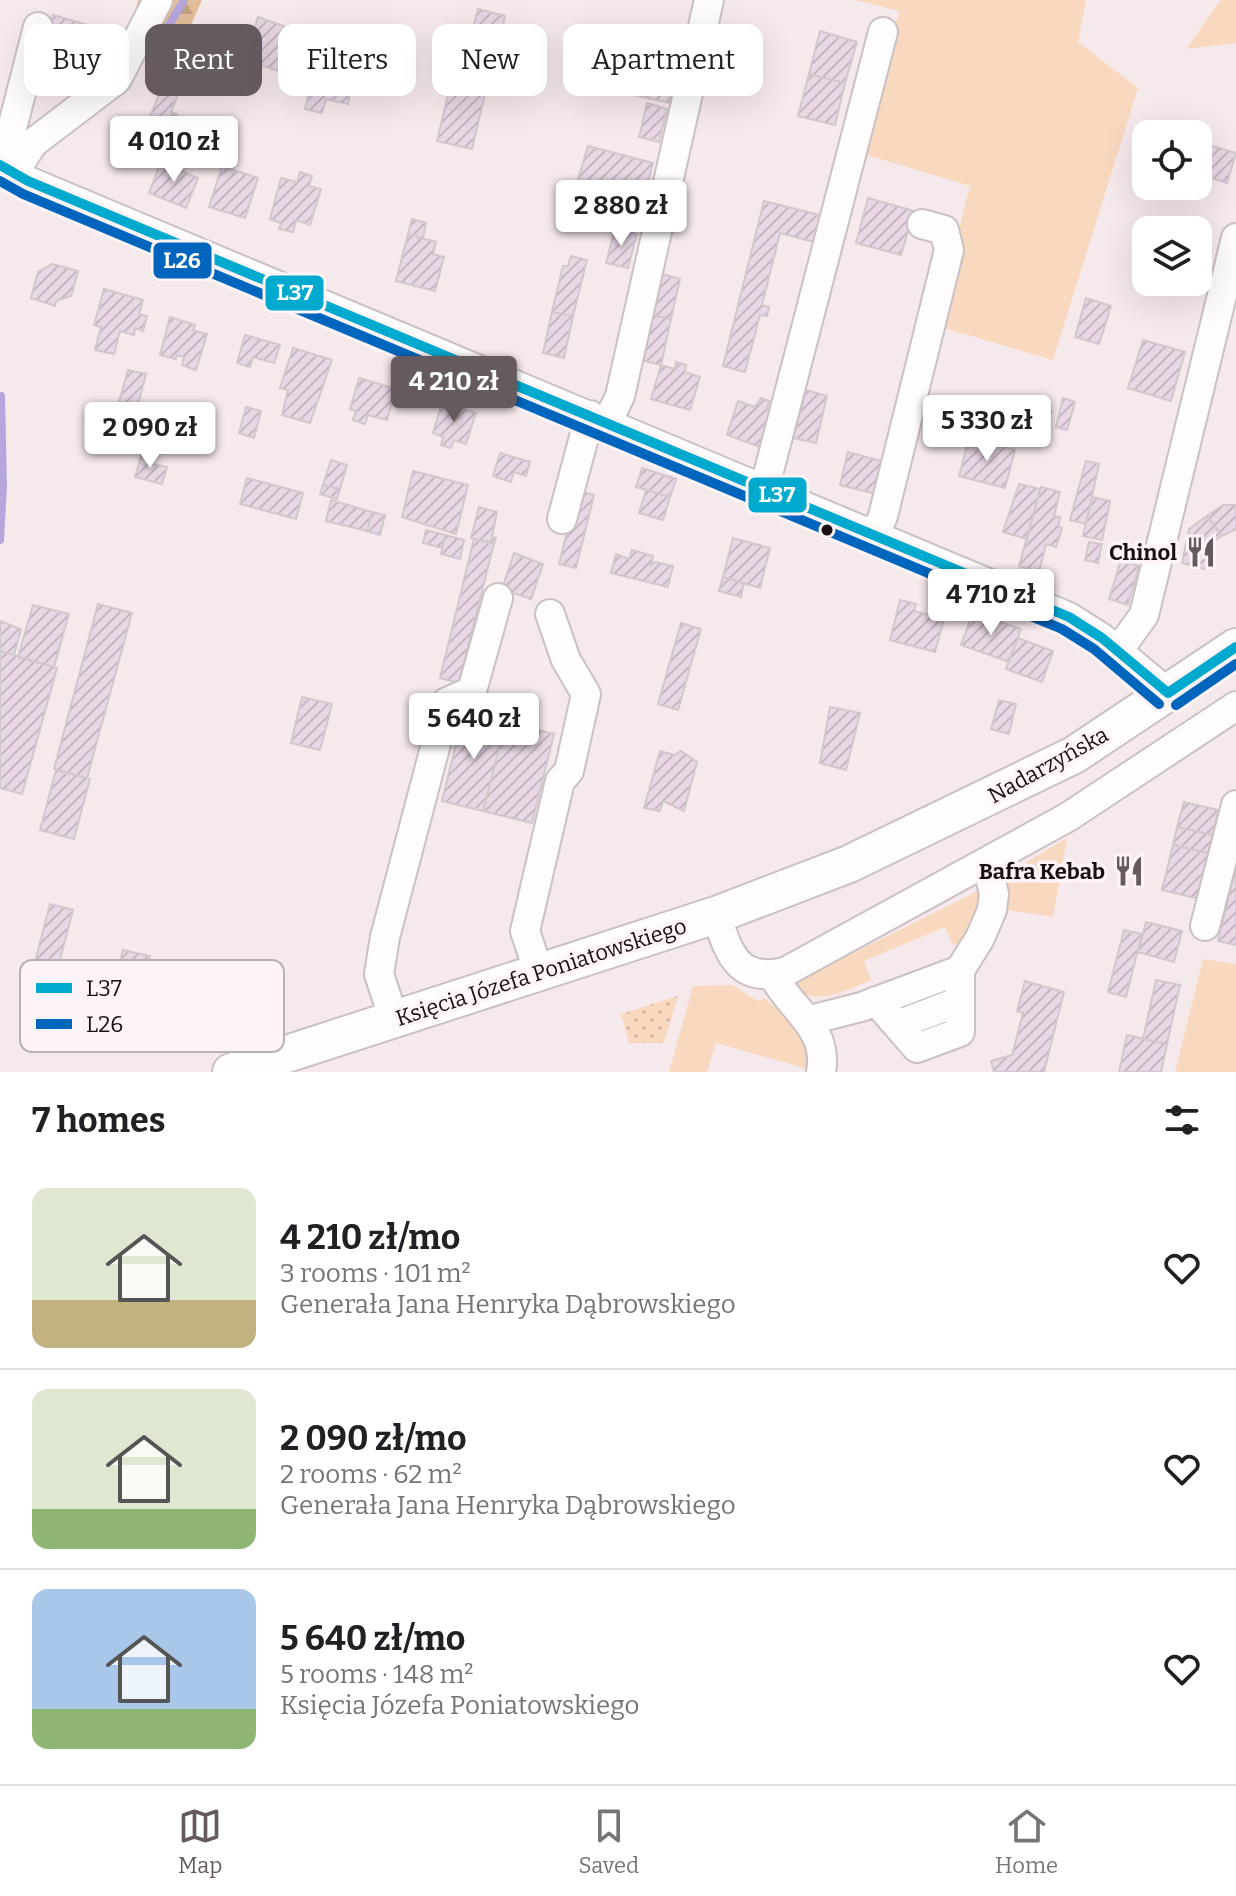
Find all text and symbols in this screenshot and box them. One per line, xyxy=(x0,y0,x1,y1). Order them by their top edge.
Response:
chip: Buy xyxy=(24,24,129,96)
chip: Rent xyxy=(145,24,262,96)
chip: Filters xyxy=(278,24,416,96)
chip: New xyxy=(432,24,547,96)
chip: Apartment xyxy=(563,24,763,96)
pin: 4 010 zł xyxy=(91,116,257,184)
map controls xyxy=(1132,120,1212,296)
button: locate xyxy=(1132,120,1212,200)
text: 4 010 zł xyxy=(128,126,220,157)
pin: 2 880 zł xyxy=(538,180,704,248)
text: 2 880 zł xyxy=(574,190,668,221)
button: layers xyxy=(1132,216,1212,296)
line badge: L26 xyxy=(152,241,213,280)
text: L26 xyxy=(163,247,201,274)
line badge: L37 xyxy=(264,274,325,312)
text: L37 xyxy=(277,279,314,306)
pin: 4 210 zł xyxy=(371,356,537,424)
text: 4 210 zł xyxy=(409,366,499,397)
pin: 5 330 zł xyxy=(904,395,1070,463)
pin: 2 090 zł xyxy=(67,402,233,470)
text: 5 330 zł xyxy=(941,405,1033,436)
text: 2 090 zł xyxy=(102,412,198,443)
line badge: L37 xyxy=(747,476,808,514)
text: L37 xyxy=(759,481,796,508)
unlabelled marker xyxy=(819,522,835,538)
restaurant icon: Chinol xyxy=(1184,535,1218,569)
place label: Chinol xyxy=(1109,539,1177,566)
pin: 4 710 zł xyxy=(908,569,1074,637)
text: 4 710 zł xyxy=(946,579,1036,610)
pin: 5 640 zł xyxy=(391,693,557,761)
text: 5 640 zł xyxy=(427,703,521,734)
street label: Nadarzyńska xyxy=(983,721,1113,809)
restaurant icon: Bafra Kebab xyxy=(1112,854,1146,888)
place label: Bafra Kebab xyxy=(979,858,1105,885)
street label: Księcia Józefa Poniatowskiego xyxy=(392,912,690,1032)
legend xyxy=(20,960,284,1052)
text: L37 xyxy=(86,975,122,1002)
text: L26 xyxy=(86,1011,123,1038)
icon: filters xyxy=(1160,1098,1204,1142)
text: 7 homes xyxy=(32,1100,165,1141)
text: 4 210 zł/mo xyxy=(280,1217,460,1258)
icon: home xyxy=(96,1220,192,1316)
icon: heart xyxy=(1160,1246,1204,1290)
text: 3 rooms · 101 m² xyxy=(280,1258,471,1289)
text: Generała Jana Henryka Dąbrowskiego xyxy=(280,1289,736,1320)
text: 2 090 zł/mo xyxy=(280,1418,467,1459)
icon: home xyxy=(96,1421,192,1517)
icon: heart xyxy=(1160,1447,1204,1491)
text: 2 rooms · 62 m² xyxy=(280,1459,462,1490)
text: Generała Jana Henryka Dąbrowskiego xyxy=(280,1490,736,1521)
text: 5 640 zł/mo xyxy=(280,1618,465,1659)
icon: home xyxy=(96,1621,192,1717)
icon: heart xyxy=(1160,1647,1204,1691)
text: 5 rooms · 148 m² xyxy=(280,1659,474,1690)
text: Księcia Józefa Poniatowskiego xyxy=(280,1690,639,1721)
tab: Map xyxy=(178,1804,222,1879)
tab: Saved xyxy=(579,1804,639,1879)
tab: Home xyxy=(995,1804,1058,1879)

